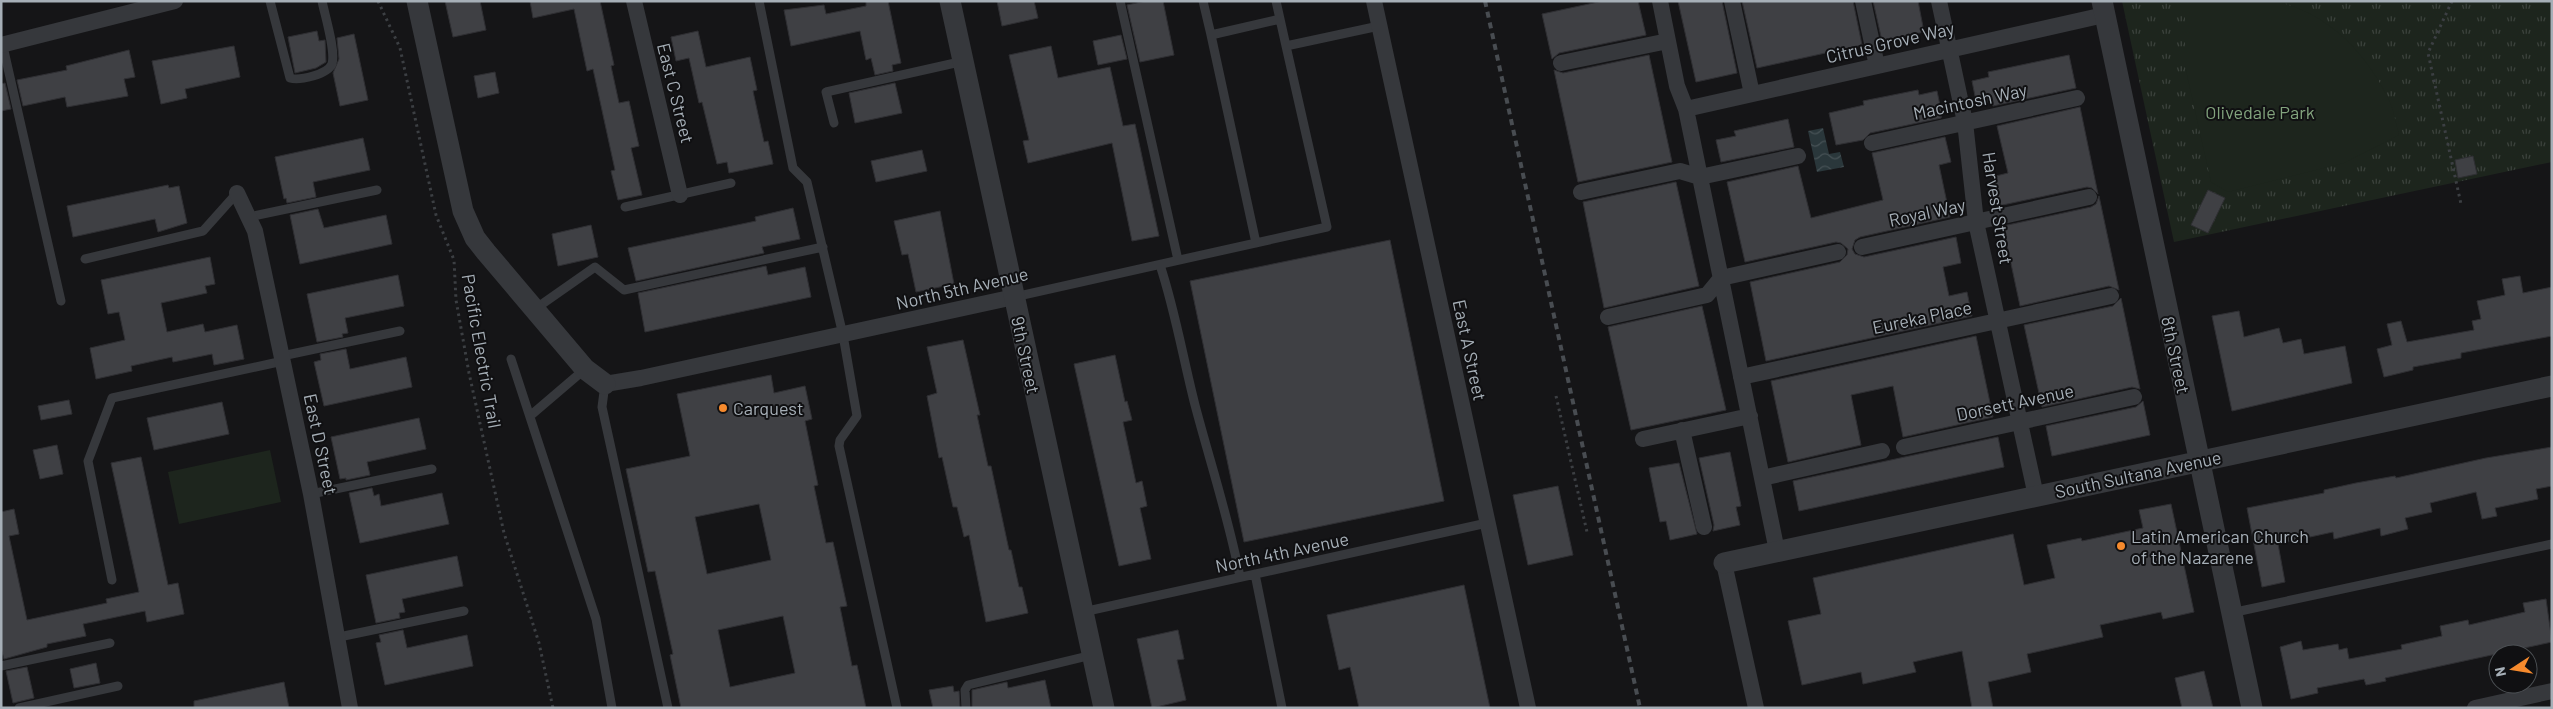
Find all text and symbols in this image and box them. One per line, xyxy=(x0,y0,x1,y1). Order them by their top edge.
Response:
street label: Citrus Grove Way xyxy=(1824,17,1956,67)
street label: East C Street xyxy=(653,41,699,145)
street label: Macintosh Way xyxy=(1911,78,2029,124)
park label: Olivedale Park xyxy=(2205,101,2315,123)
street label: Harvest Street xyxy=(1978,150,2018,266)
street label: Royal Way xyxy=(1887,193,1967,231)
street label: North 5th Avenue xyxy=(894,262,1030,314)
street label: Pacific Electric Trail xyxy=(458,272,506,430)
street label: Eureka Place xyxy=(1870,296,1974,338)
street label: East A Street xyxy=(1449,298,1491,402)
street label: 9th Street xyxy=(1007,314,1045,396)
street label: 8th Street xyxy=(2157,314,2195,396)
street label: Dorsett Avenue xyxy=(1954,379,2076,425)
street label: East D Street xyxy=(300,391,342,497)
place label: Carquest xyxy=(733,397,804,419)
marker: Carquest xyxy=(717,402,729,414)
street label: South Sultana Avenue xyxy=(2053,446,2223,502)
place label: Latin American Church of the Nazarene xyxy=(2131,525,2309,568)
street label: North 4th Avenue xyxy=(1213,527,1351,577)
marker: Latin American Church of the Nazarene xyxy=(2115,540,2127,552)
north arrow xyxy=(2488,644,2538,694)
text: N xyxy=(2491,665,2509,678)

